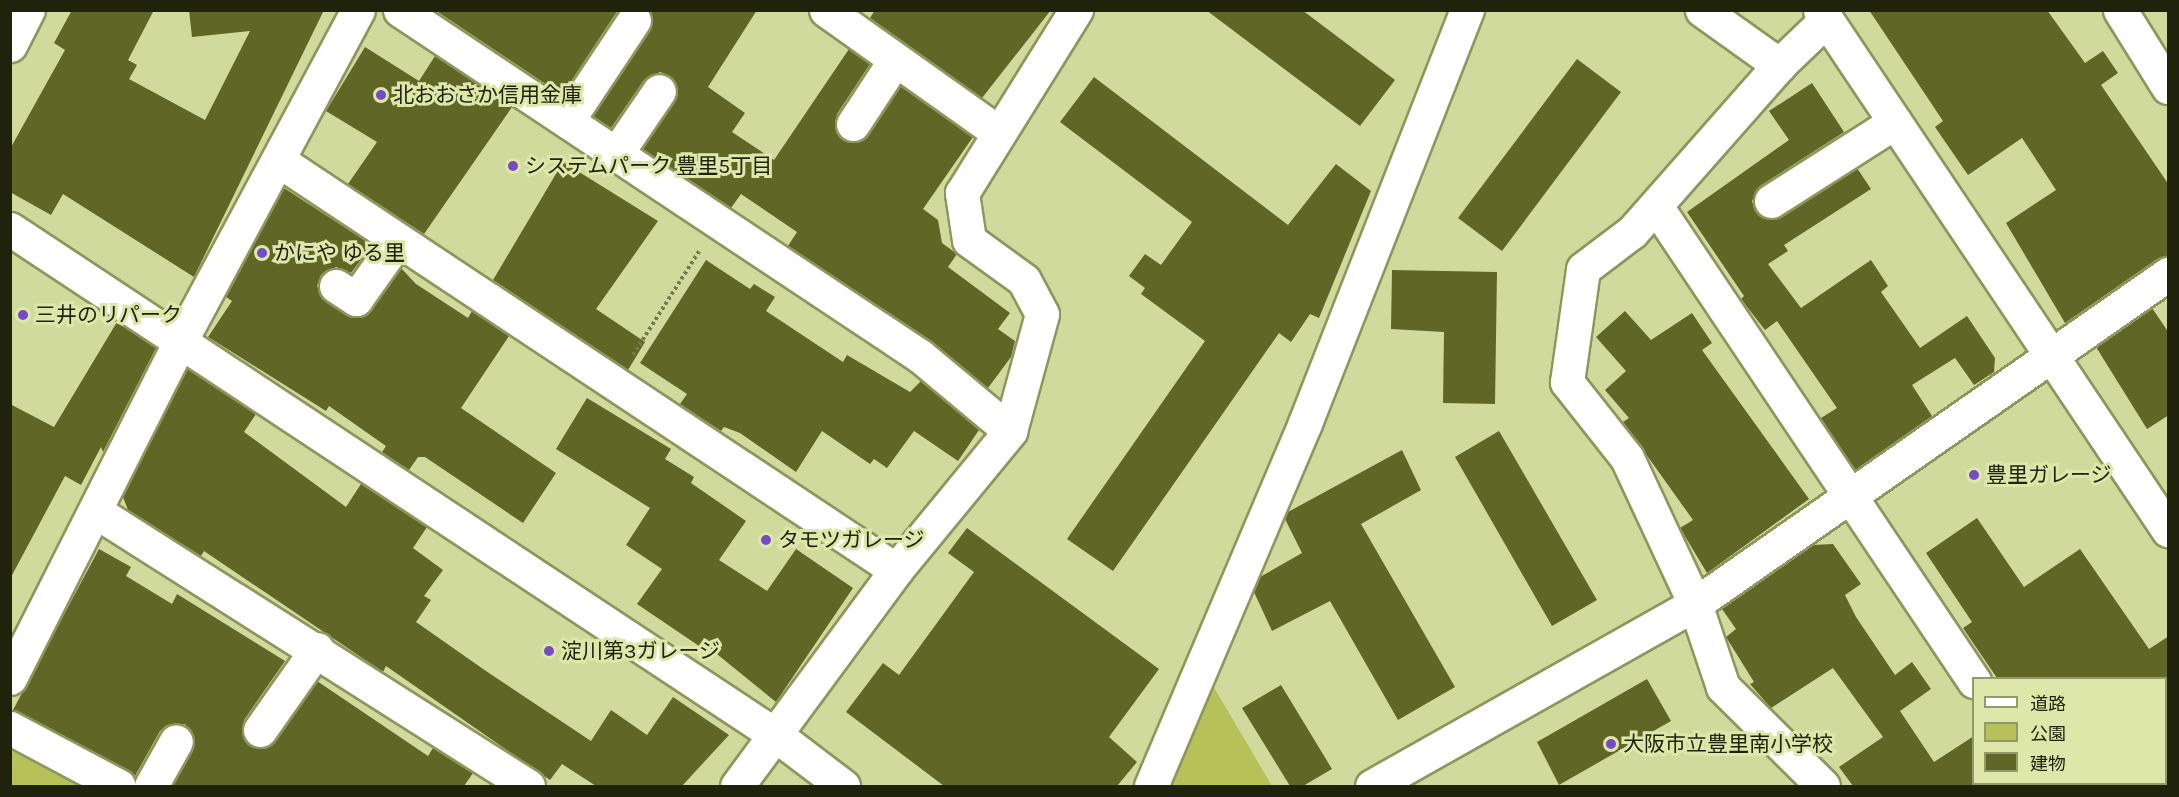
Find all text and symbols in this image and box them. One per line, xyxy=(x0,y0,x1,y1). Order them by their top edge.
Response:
place label: 北おおさか信用金庫 xyxy=(393,82,582,108)
marker: 北おおさか信用金庫 xyxy=(374,88,388,102)
place label: システムパーク 豊里5丁目 xyxy=(525,153,773,179)
marker: システムパーク 豊里5丁目 xyxy=(506,159,520,173)
place label: かにや ゆる里 xyxy=(274,240,405,266)
marker: かにや ゆる里 xyxy=(255,246,269,260)
place label: 三井のリパーク xyxy=(35,302,182,328)
marker: 三井のリパーク xyxy=(16,308,30,322)
place label: 豊里ガレージ xyxy=(1986,462,2112,488)
marker: 豊里ガレージ xyxy=(1967,468,1981,482)
place label: タモツガレージ xyxy=(778,527,925,553)
marker: タモツガレージ xyxy=(759,533,773,547)
place label: 淀川第3ガレージ xyxy=(561,638,720,664)
marker: 淀川第3ガレージ xyxy=(542,644,556,658)
legend xyxy=(1972,677,2167,785)
text: 道路 xyxy=(2030,693,2066,715)
text: 公園 xyxy=(2030,723,2066,745)
place label: 大阪市立豊里南小学校 xyxy=(1623,731,1833,757)
marker: 大阪市立豊里南小学校 xyxy=(1604,737,1618,751)
text: 建物 xyxy=(2030,753,2066,775)

